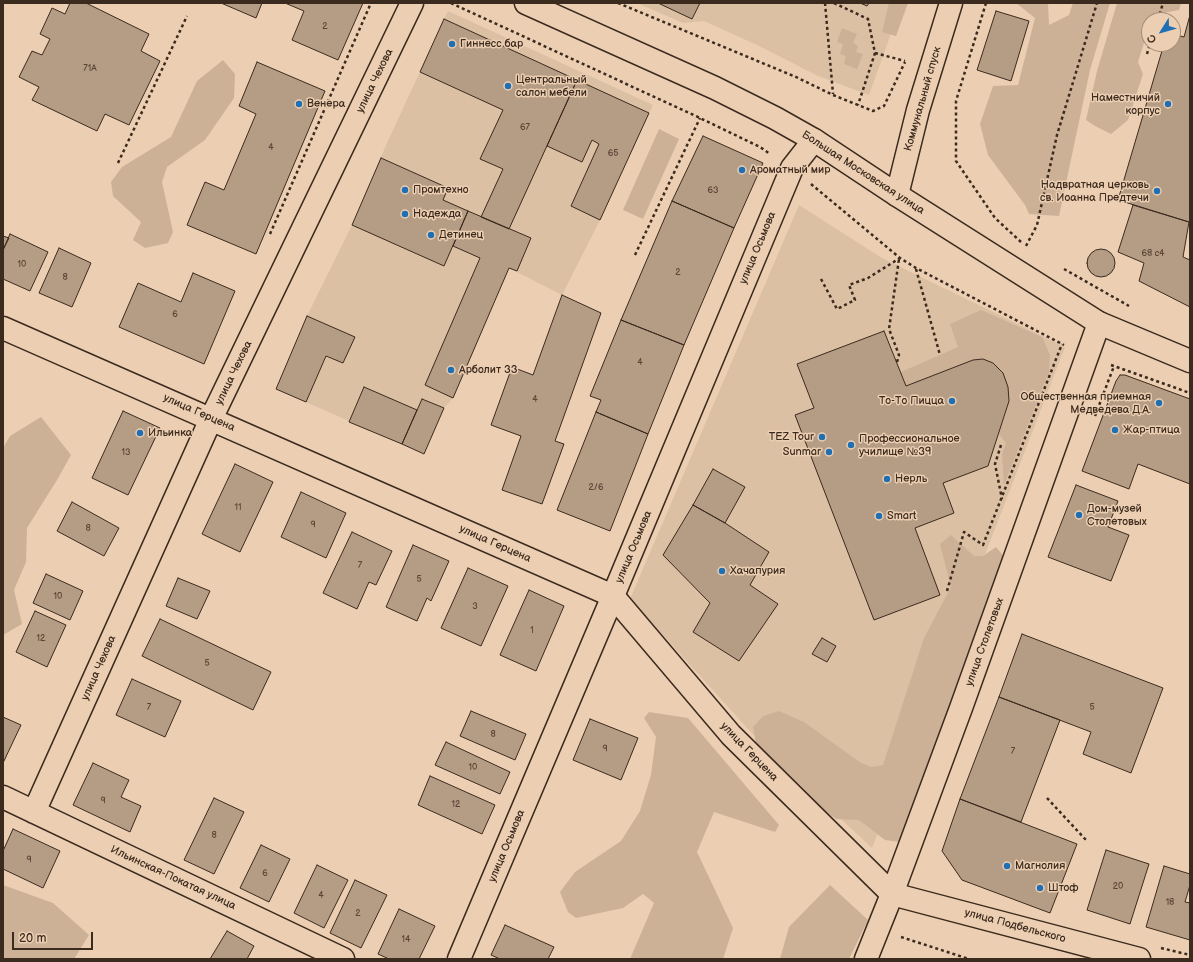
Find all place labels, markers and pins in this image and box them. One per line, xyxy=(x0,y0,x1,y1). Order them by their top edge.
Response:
place label: Гиннесс бар xyxy=(460,37,523,51)
marker: Гиннесс бар xyxy=(447,39,457,49)
place label: Центральный салон мебели xyxy=(516,73,587,99)
marker: Центральный салон мебели xyxy=(503,81,513,91)
place label: Наместничий корпус xyxy=(1091,91,1160,117)
place label: Венера xyxy=(307,97,345,111)
marker: Венера xyxy=(294,99,304,109)
marker: Наместничий корпус xyxy=(1163,99,1173,109)
place label: Ароматный мир xyxy=(750,163,830,177)
marker: Ароматный мир xyxy=(737,165,747,175)
place label: Надвратная церковь св. Иоанна Предтечи xyxy=(1040,178,1149,204)
place label: Промтехно xyxy=(413,183,469,197)
marker: Промтехно xyxy=(400,185,410,195)
marker: Надвратная церковь св. Иоанна Предтечи xyxy=(1152,186,1162,196)
place label: Надежда xyxy=(413,207,461,221)
marker: Надежда xyxy=(400,209,410,219)
place label: Детинец xyxy=(439,228,483,242)
marker: Детинец xyxy=(426,230,436,240)
place label: Арболит 33 xyxy=(459,363,518,377)
marker: Арболит 33 xyxy=(446,365,456,375)
place label: Общественная приемная Медведева Д.А. xyxy=(1021,390,1151,416)
place label: То-То Пицца xyxy=(879,394,944,408)
marker: То-То Пицца xyxy=(947,396,957,406)
marker: Общественная приемная Медведева Д.А. xyxy=(1154,398,1164,408)
place label: Жар-птица xyxy=(1123,423,1180,437)
marker: Жар-птица xyxy=(1110,425,1120,435)
place label: Ильинка xyxy=(148,426,192,440)
marker: Ильинка xyxy=(135,428,145,438)
place label: TEZ Tour xyxy=(769,430,814,444)
marker: TEZ Tour xyxy=(817,432,827,442)
place label: Профессиональное училище №39 xyxy=(859,432,960,458)
marker: Профессиональное училище №39 xyxy=(846,440,856,450)
place label: Sunmar xyxy=(783,445,821,459)
marker: Sunmar xyxy=(824,447,834,457)
place label: Нерль xyxy=(895,472,927,486)
marker: Нерль xyxy=(882,474,892,484)
place label: Дом-музей Столетовых xyxy=(1087,502,1147,528)
place label: Smart xyxy=(887,509,916,523)
marker: Дом-музей Столетовых xyxy=(1074,510,1084,520)
marker: Smart xyxy=(874,511,884,521)
place label: Хачапурия xyxy=(730,564,785,578)
marker: Хачапурия xyxy=(717,566,727,576)
place label: Магнолия xyxy=(1015,859,1065,873)
marker: Магнолия xyxy=(1002,861,1012,871)
place label: Штоф xyxy=(1048,881,1078,895)
marker: Штоф xyxy=(1035,883,1045,893)

